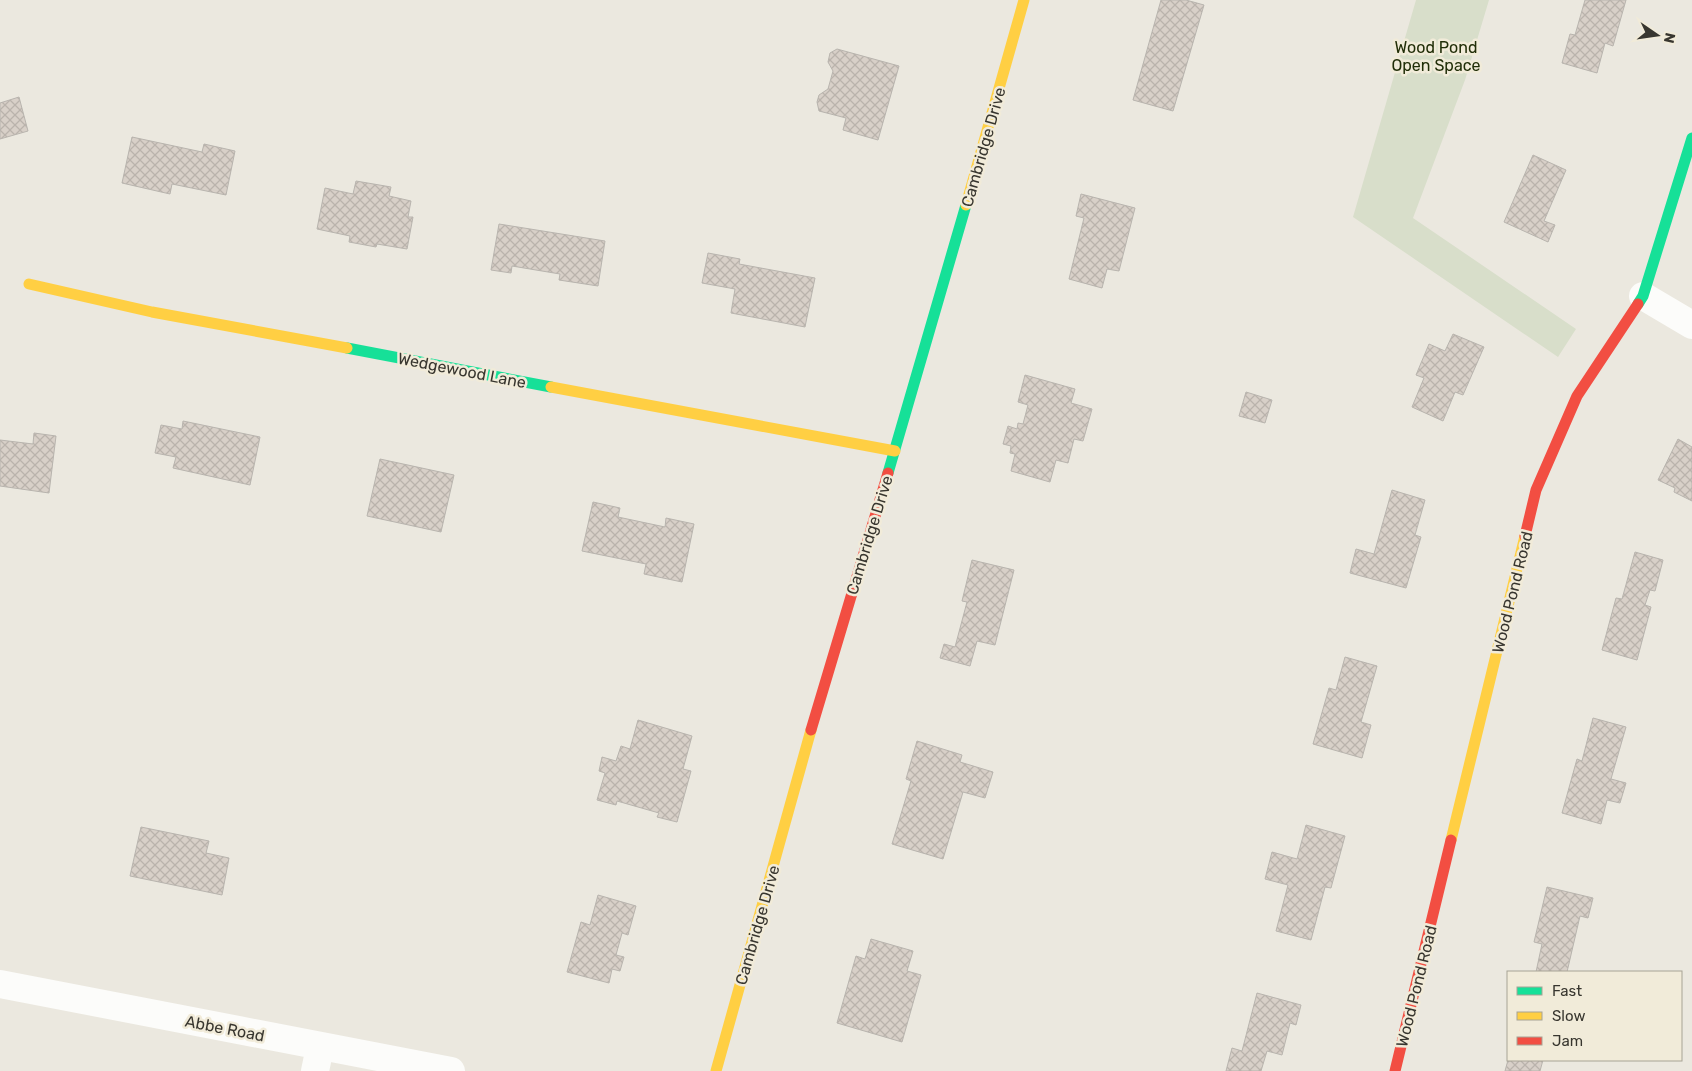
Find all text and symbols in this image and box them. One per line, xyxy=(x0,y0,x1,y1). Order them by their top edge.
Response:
north arrow xyxy=(1632,10,1682,60)
text: N xyxy=(1660,31,1679,45)
park label: Wood Pond Open Space xyxy=(1391,38,1481,75)
street label: Cambridge Drive xyxy=(957,85,1010,209)
street label: Wedgewood Lane xyxy=(396,349,528,392)
street label: Cambridge Drive xyxy=(842,473,897,597)
street label: Wood Pond Road xyxy=(1488,529,1537,655)
street label: Cambridge Drive xyxy=(731,863,784,987)
street label: Wood Pond Road xyxy=(1392,923,1441,1049)
legend xyxy=(1507,971,1682,1061)
text: Fast xyxy=(1552,982,1582,1000)
text: Slow xyxy=(1552,1007,1585,1025)
street label: Abbe Road xyxy=(184,1011,266,1046)
text: Jam xyxy=(1552,1032,1583,1050)

